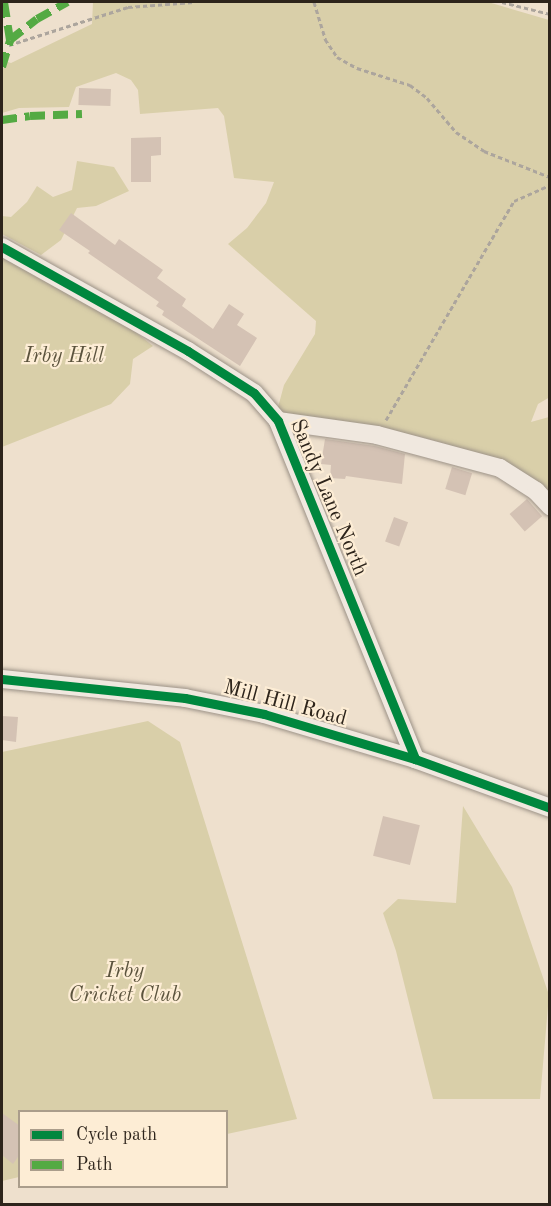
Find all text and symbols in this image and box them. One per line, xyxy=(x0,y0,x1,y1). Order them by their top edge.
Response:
park label: Irby Hill xyxy=(24,344,104,370)
street label: Sandy Lane North xyxy=(284,416,372,580)
street label: Mill Hill Road xyxy=(221,675,349,733)
park label: Irby Cricket Club xyxy=(69,959,181,1009)
legend xyxy=(18,1110,228,1188)
text: Cycle path xyxy=(76,1126,157,1144)
text: Path xyxy=(76,1156,112,1174)

